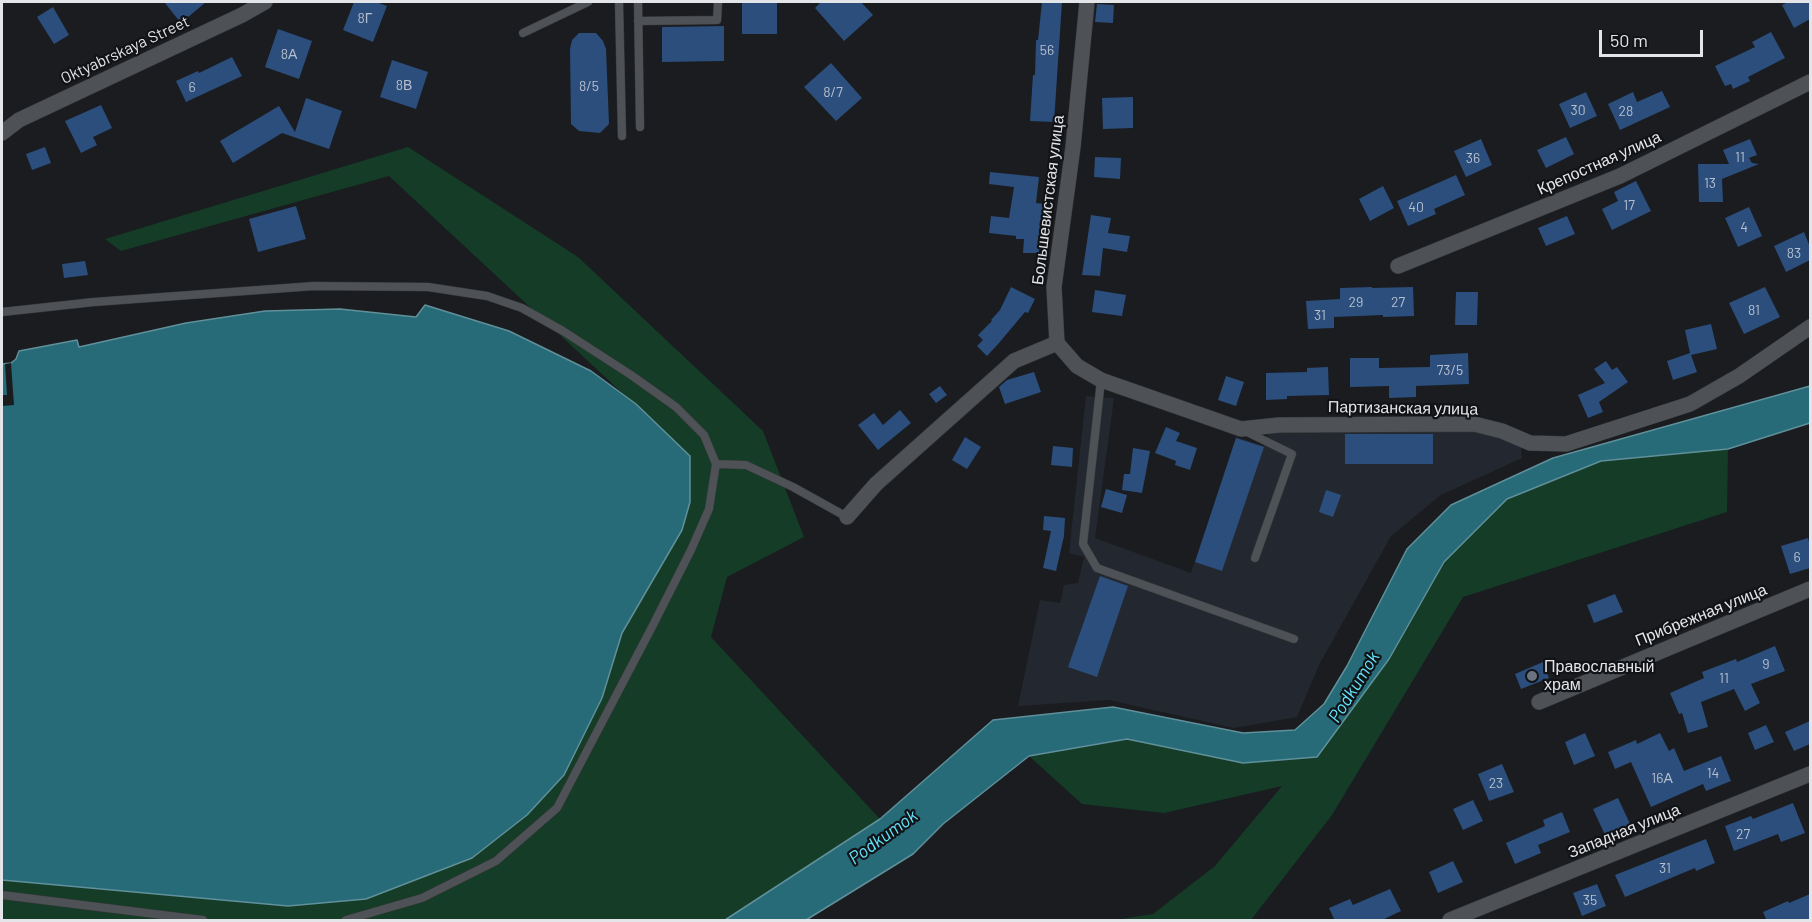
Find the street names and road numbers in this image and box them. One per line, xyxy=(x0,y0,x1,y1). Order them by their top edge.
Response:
street label: Oktyabrskaya Street xyxy=(58,12,192,88)
street label: Большевистская улица xyxy=(1028,114,1068,286)
street label: Крепостная улица xyxy=(1534,127,1664,199)
street label: Партизанская улица xyxy=(1328,397,1478,419)
street label: Прибрежная улица xyxy=(1632,580,1770,650)
street label: Западная улица xyxy=(1565,800,1683,862)

